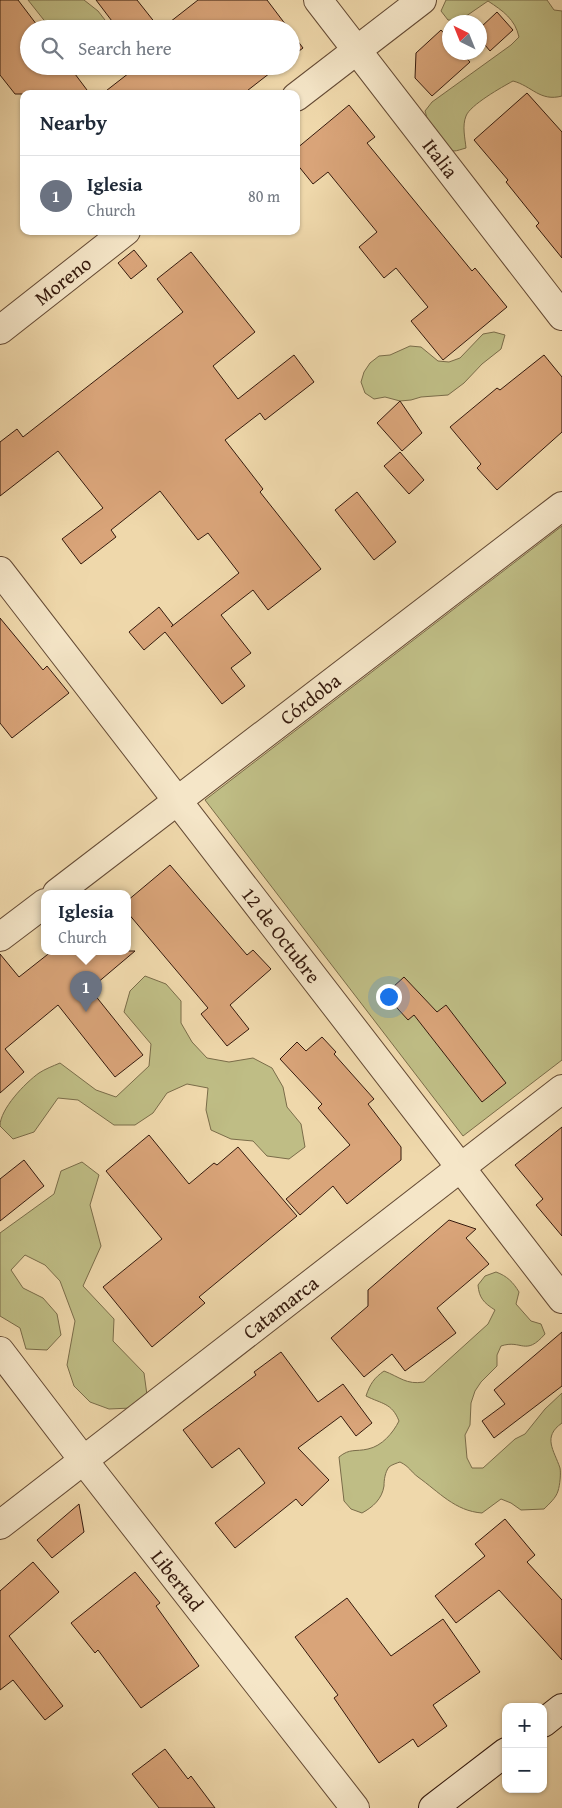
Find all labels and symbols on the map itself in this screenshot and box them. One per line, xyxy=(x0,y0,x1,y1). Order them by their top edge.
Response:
north arrow xyxy=(442,15,487,60)
street label: Italia xyxy=(416,132,466,184)
street label: Moreno xyxy=(28,249,97,312)
street label: Córdoba xyxy=(273,665,347,731)
street label: 12 de Octubre xyxy=(235,881,328,989)
pin: 1 xyxy=(70,971,102,1012)
your location xyxy=(376,984,402,1010)
street label: Catamarca xyxy=(236,1268,325,1346)
street label: Libertad xyxy=(145,1543,211,1617)

